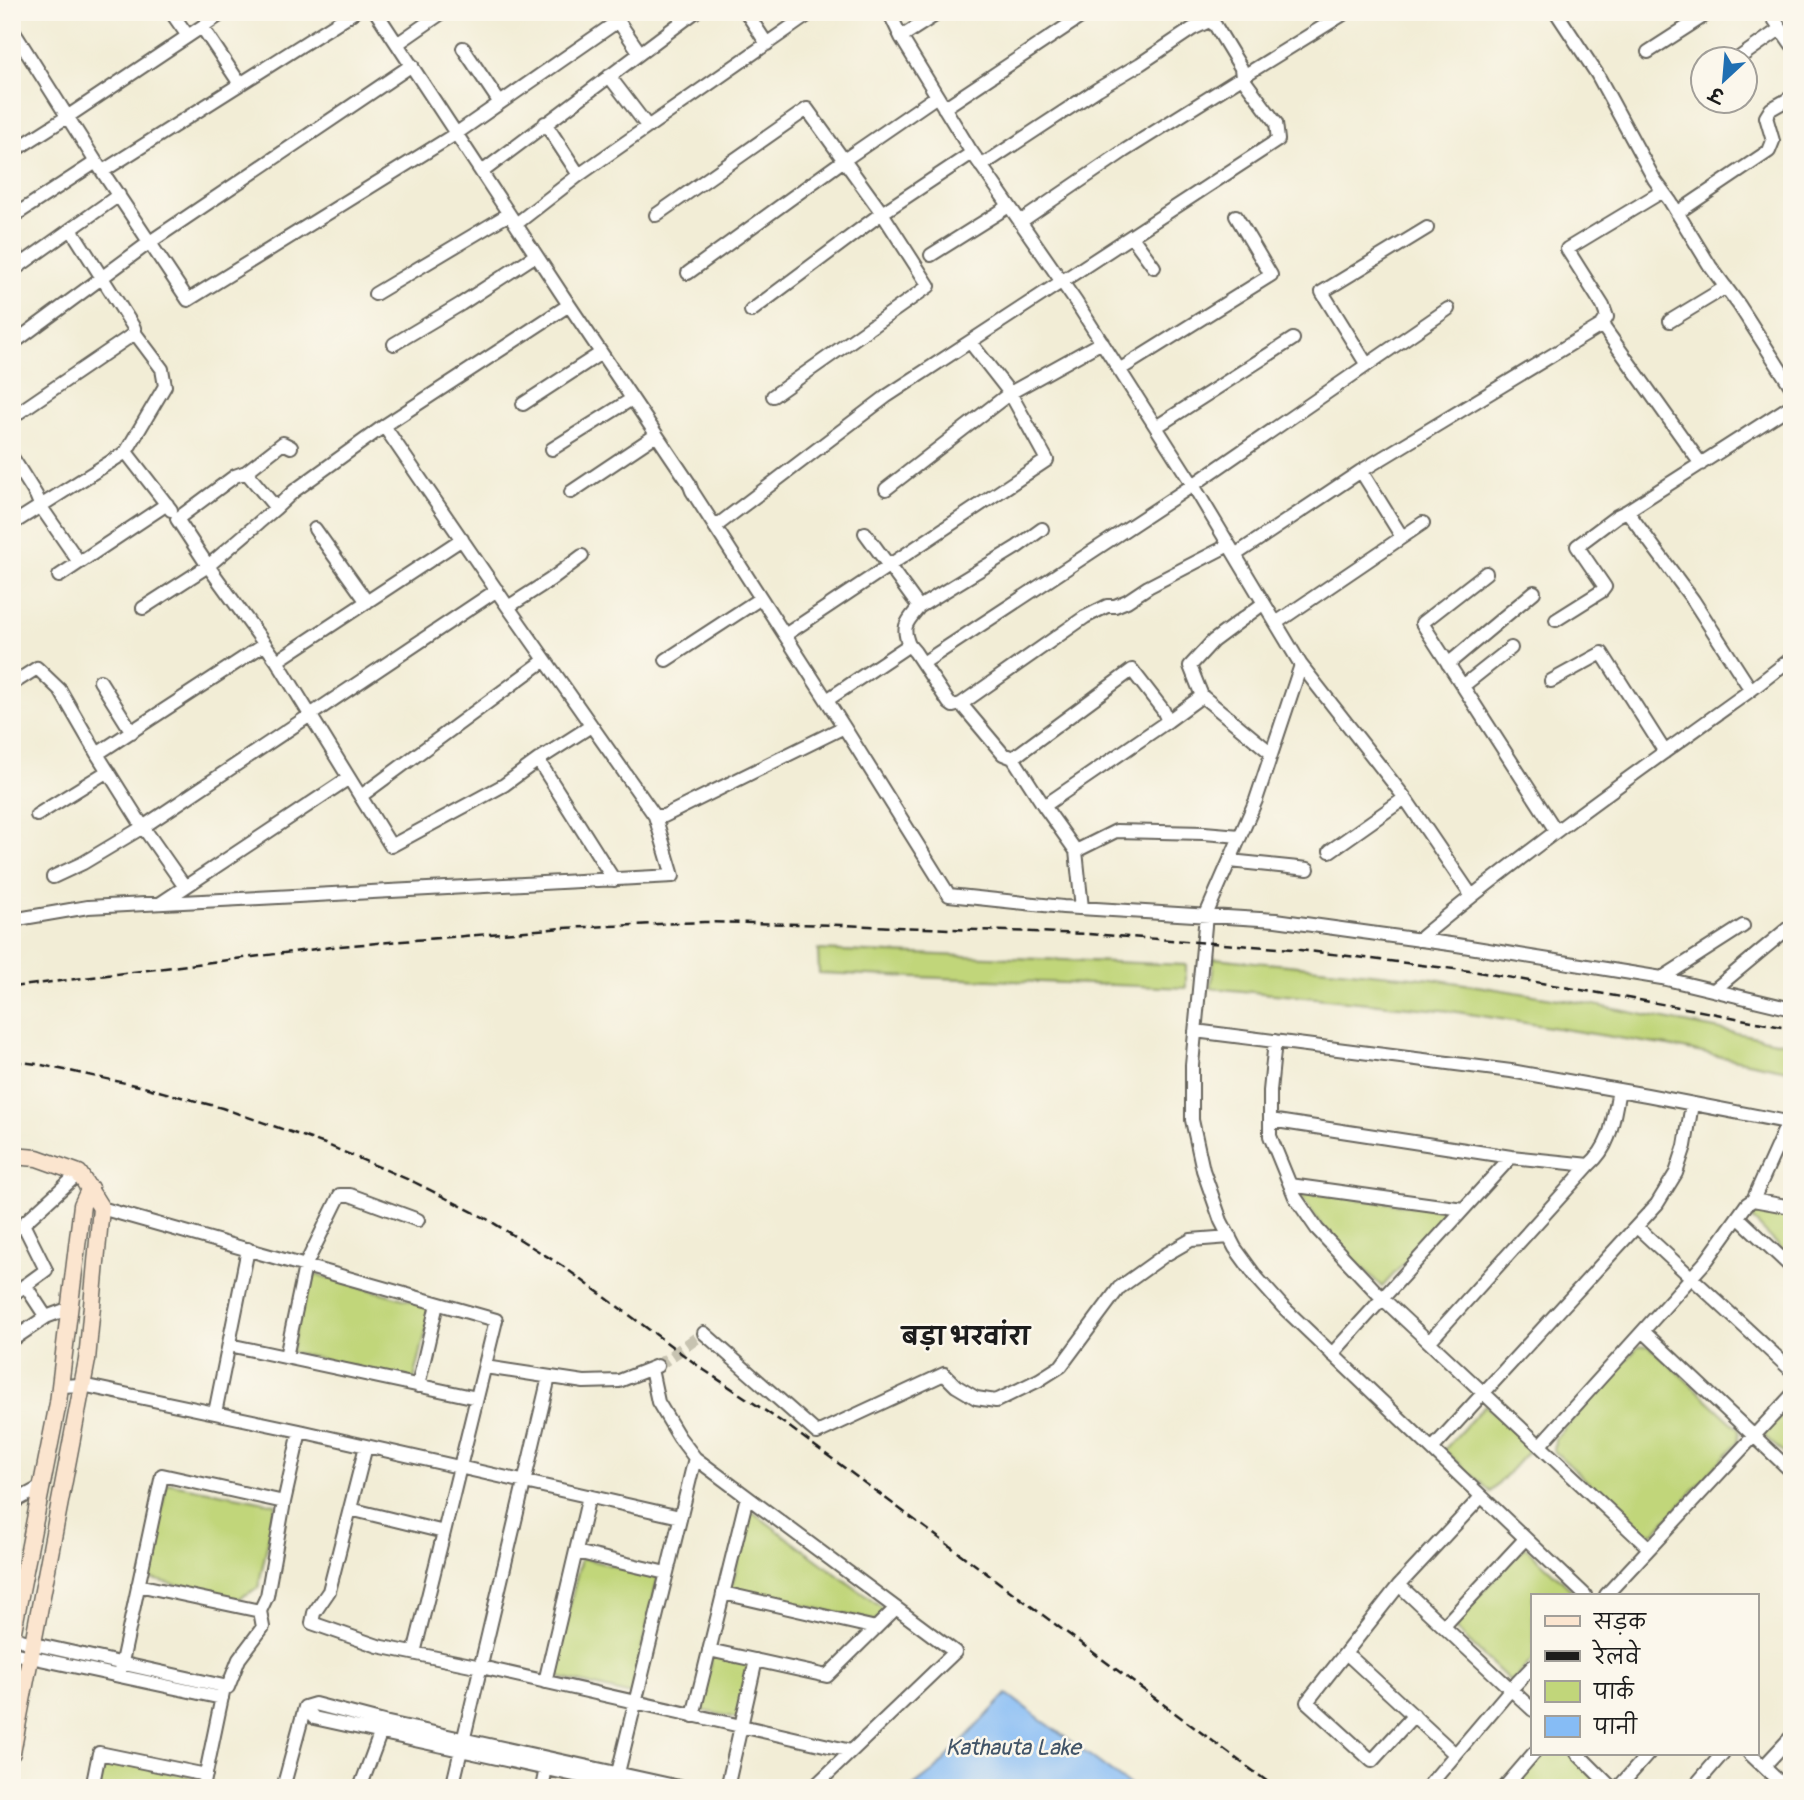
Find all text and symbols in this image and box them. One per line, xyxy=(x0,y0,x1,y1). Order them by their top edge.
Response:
north arrow xyxy=(1688,46,1758,116)
text: उ xyxy=(1704,80,1730,109)
district label: बड़ा भरवांरा xyxy=(900,1319,1032,1352)
legend xyxy=(1531,1594,1758,1755)
text: सड़क xyxy=(1593,1609,1647,1636)
text: रेलवे xyxy=(1591,1639,1641,1671)
text: पार्क xyxy=(1593,1675,1635,1706)
text: पानी xyxy=(1593,1711,1639,1741)
water label: Kathauta Lake xyxy=(945,1733,1083,1762)

